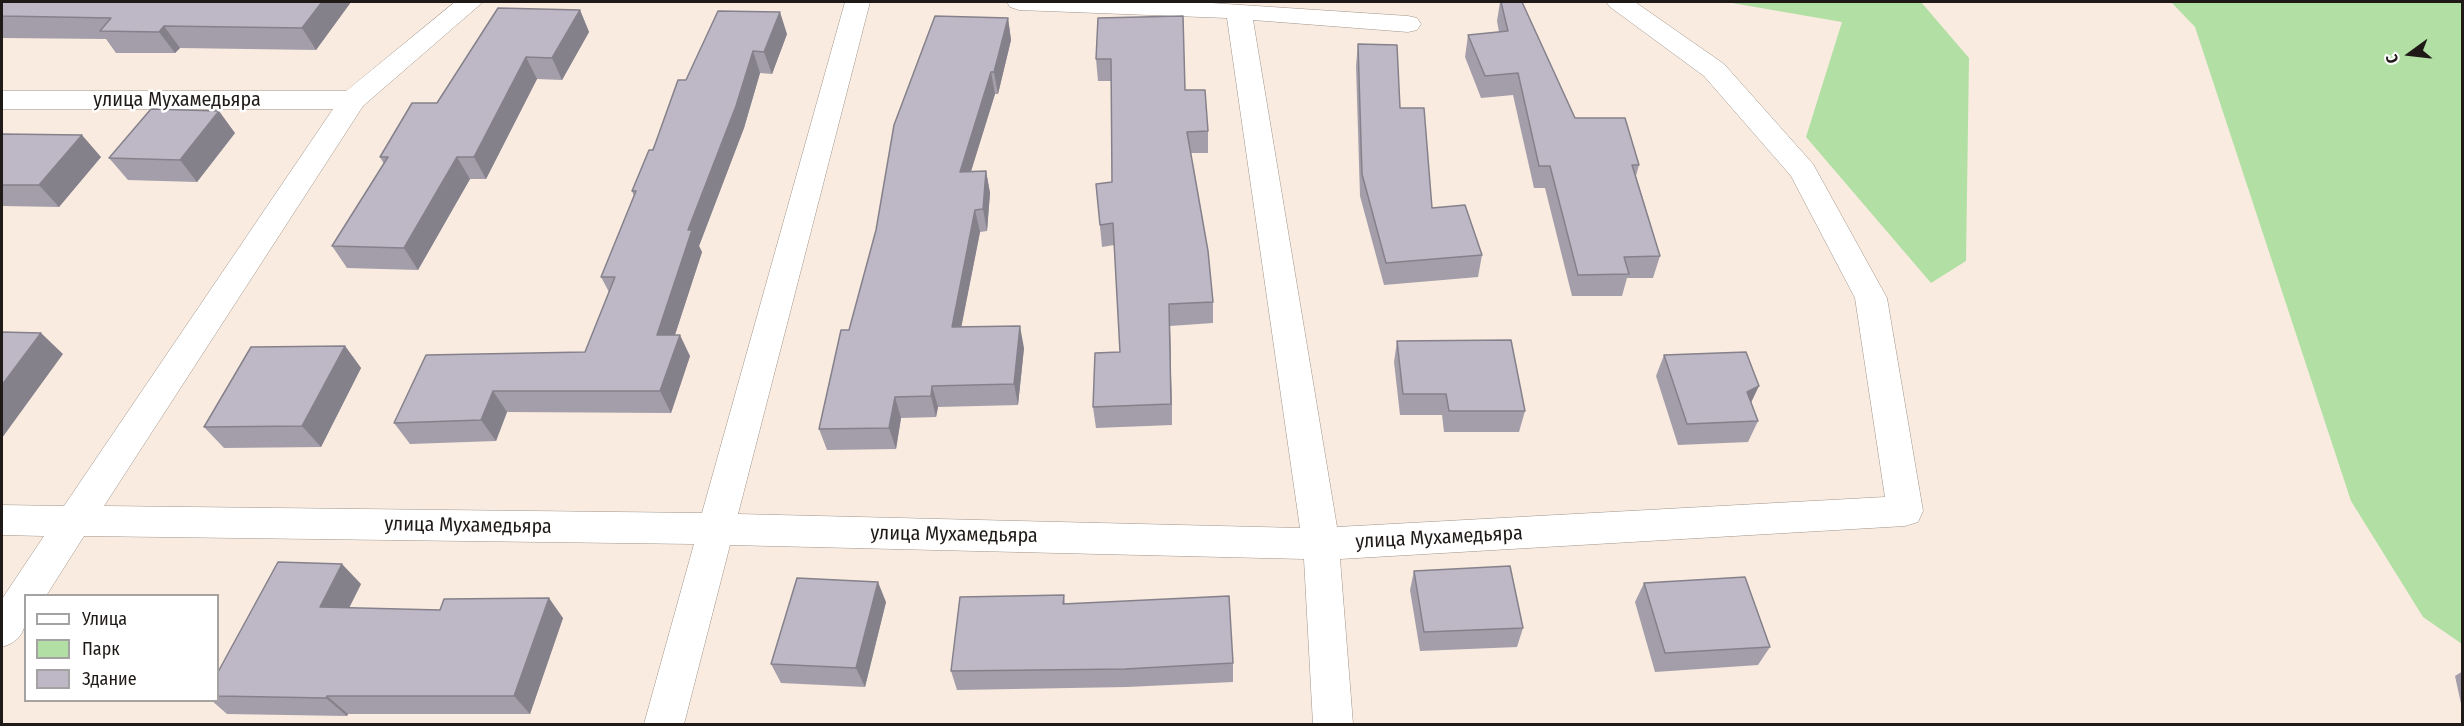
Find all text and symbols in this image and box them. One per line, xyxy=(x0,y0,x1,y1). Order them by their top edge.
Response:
north arrow xyxy=(2380,24,2440,84)
text: С xyxy=(2382,52,2402,65)
street label: улица Мухамедьяра xyxy=(93,88,261,112)
street label: улица Мухамедьяра xyxy=(384,513,552,539)
street label: улица Мухамедьяра xyxy=(870,522,1038,548)
street label: улица Мухамедьяра xyxy=(1355,522,1523,554)
legend xyxy=(24,594,219,702)
text: Улица xyxy=(82,608,127,630)
text: Парк xyxy=(82,638,120,660)
text: Здание xyxy=(82,668,137,690)

